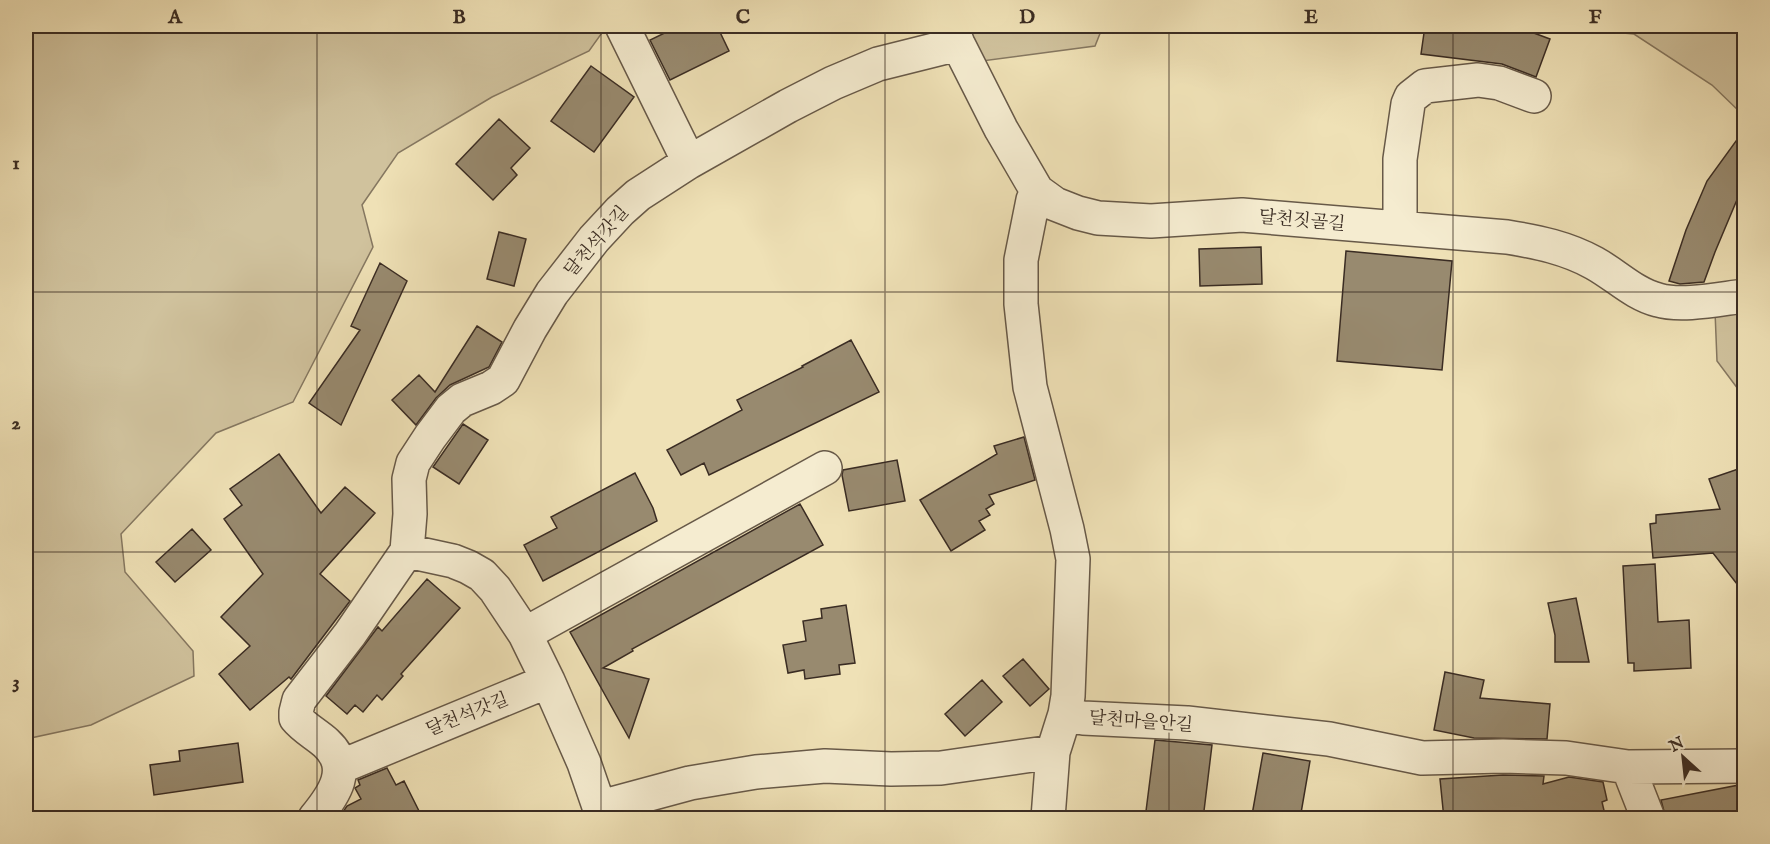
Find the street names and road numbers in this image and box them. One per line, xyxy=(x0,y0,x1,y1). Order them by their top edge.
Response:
street label: 달천석갓길 xyxy=(560,202,634,282)
street label: 달천짓골길 xyxy=(1258,206,1346,237)
street label: 달천석갓길 xyxy=(423,688,512,742)
street label: 달천마을안길 xyxy=(1088,707,1194,738)

